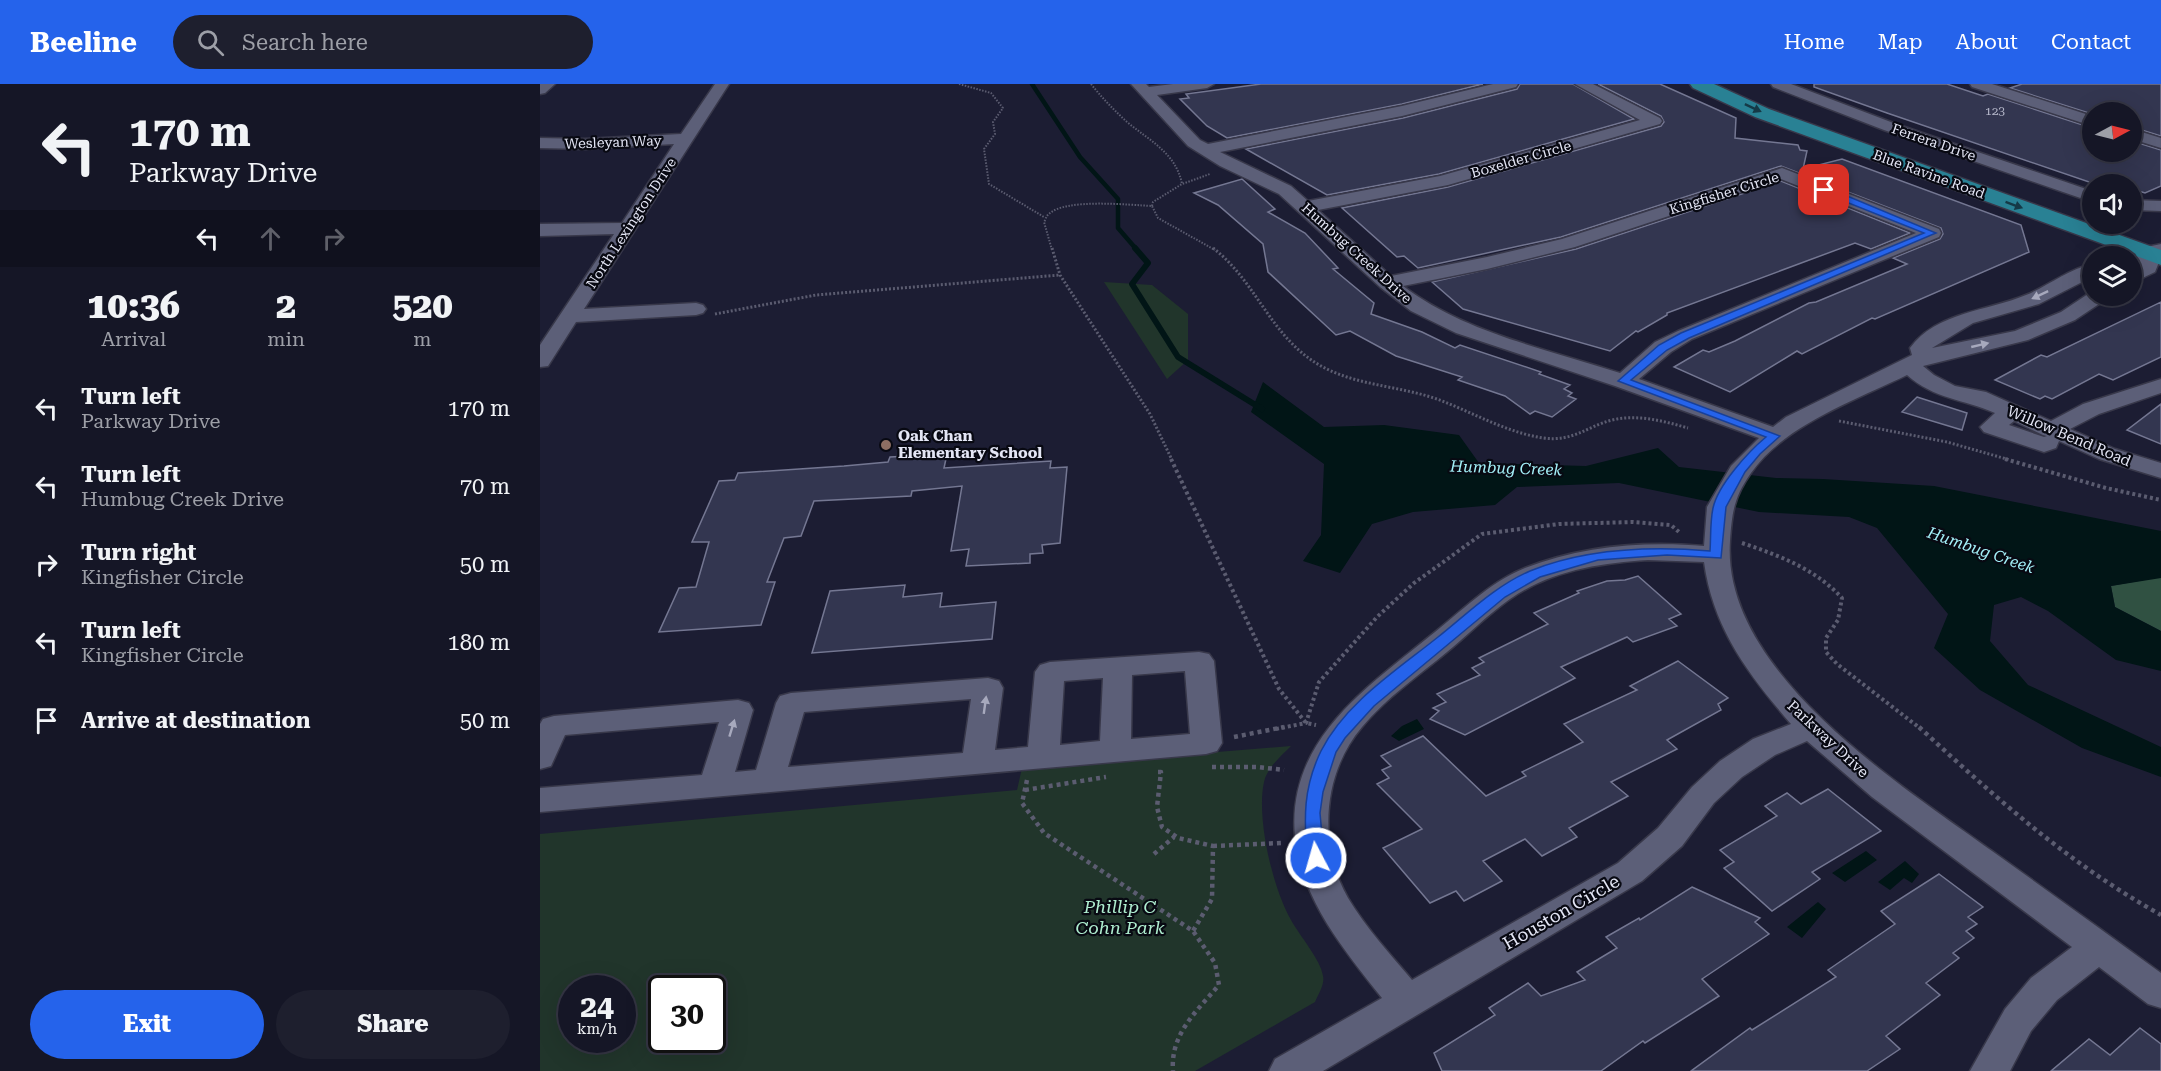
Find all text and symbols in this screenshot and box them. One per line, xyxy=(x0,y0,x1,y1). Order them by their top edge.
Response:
search box xyxy=(173,15,593,69)
text: Beeline xyxy=(30,26,137,59)
icon: search xyxy=(194,26,227,59)
text: Search here xyxy=(242,30,368,55)
text: Home xyxy=(1784,30,1845,54)
text: Map xyxy=(1878,30,1923,54)
text: About xyxy=(1956,30,2018,54)
text: Contact xyxy=(2051,30,2131,54)
north arrow xyxy=(2082,102,2142,162)
map controls xyxy=(2082,102,2142,306)
one-way arrow xyxy=(1744,104,1761,113)
house number: 123 xyxy=(1985,104,2005,118)
text: 170 m xyxy=(129,107,251,156)
icon: left xyxy=(30,108,108,186)
street label: Ferrera Drive xyxy=(1890,120,1978,164)
street label: Wesleyan Way xyxy=(564,132,663,152)
street label: Boxelder Circle xyxy=(1469,137,1573,181)
street label: Blue Ravine Road xyxy=(1871,146,1987,202)
street label: North Lexington Drive xyxy=(583,155,679,291)
text: Parkway Drive xyxy=(129,157,317,189)
pin xyxy=(1798,164,1849,215)
street label: Kingfisher Circle xyxy=(1667,169,1781,217)
icon: arrive xyxy=(1807,173,1840,206)
button: sound xyxy=(2082,174,2142,234)
street label: Humbug Creek Drive xyxy=(1299,199,1415,307)
one-way arrow xyxy=(2006,200,2024,210)
icon: left xyxy=(191,222,224,255)
icon: ahead xyxy=(254,222,287,255)
icon: right xyxy=(317,222,350,255)
button: layers xyxy=(2082,246,2142,306)
text: 10:36 xyxy=(87,285,180,327)
text: 2 xyxy=(276,285,296,327)
text: 520 xyxy=(392,285,453,327)
one-way arrow xyxy=(2032,291,2049,300)
text: Arrival xyxy=(101,327,166,351)
text: min xyxy=(267,327,305,351)
text: m xyxy=(413,327,432,351)
one-way arrow xyxy=(1971,340,1989,350)
text: Turn left xyxy=(81,384,181,409)
icon: left xyxy=(30,392,63,425)
text: 170 m xyxy=(447,396,510,421)
street label: Willow Bend Road xyxy=(2004,402,2134,470)
text: Parkway Drive xyxy=(81,409,221,433)
place label: Oak Chan Elementary School xyxy=(898,427,1042,462)
marker: Oak Chan Elementary School xyxy=(879,438,893,452)
water label: Humbug Creek xyxy=(1449,457,1563,479)
text: Turn left xyxy=(81,462,181,487)
icon: left xyxy=(30,470,63,503)
text: 70 m xyxy=(460,474,510,499)
text: Humbug Creek Drive xyxy=(81,487,284,511)
water label: Humbug Creek xyxy=(1924,522,2037,577)
text: Turn right xyxy=(81,540,196,565)
icon: right xyxy=(30,548,63,581)
text: 50 m xyxy=(460,552,510,577)
text: Kingfisher Circle xyxy=(81,565,244,589)
text: Turn left xyxy=(81,618,181,643)
icon: left xyxy=(30,626,63,659)
text: 180 m xyxy=(447,630,510,655)
text: Kingfisher Circle xyxy=(81,643,244,667)
one-way arrow xyxy=(981,695,990,714)
street label: Parkway Drive xyxy=(1784,697,1872,781)
icon: arrive xyxy=(30,704,63,737)
text: Arrive at destination xyxy=(81,708,310,733)
text: 50 m xyxy=(460,708,510,733)
one-way arrow xyxy=(728,719,737,737)
position arrow xyxy=(1284,826,1348,890)
street label: Houston Circle xyxy=(1499,870,1623,954)
park label: Phillip C Cohn Park xyxy=(1076,896,1165,938)
speed limit sign: 30 xyxy=(648,975,726,1053)
text: 24 xyxy=(580,989,614,1024)
button: Exit xyxy=(30,990,264,1059)
button: Share xyxy=(276,990,510,1059)
text: km/h xyxy=(577,1020,617,1038)

